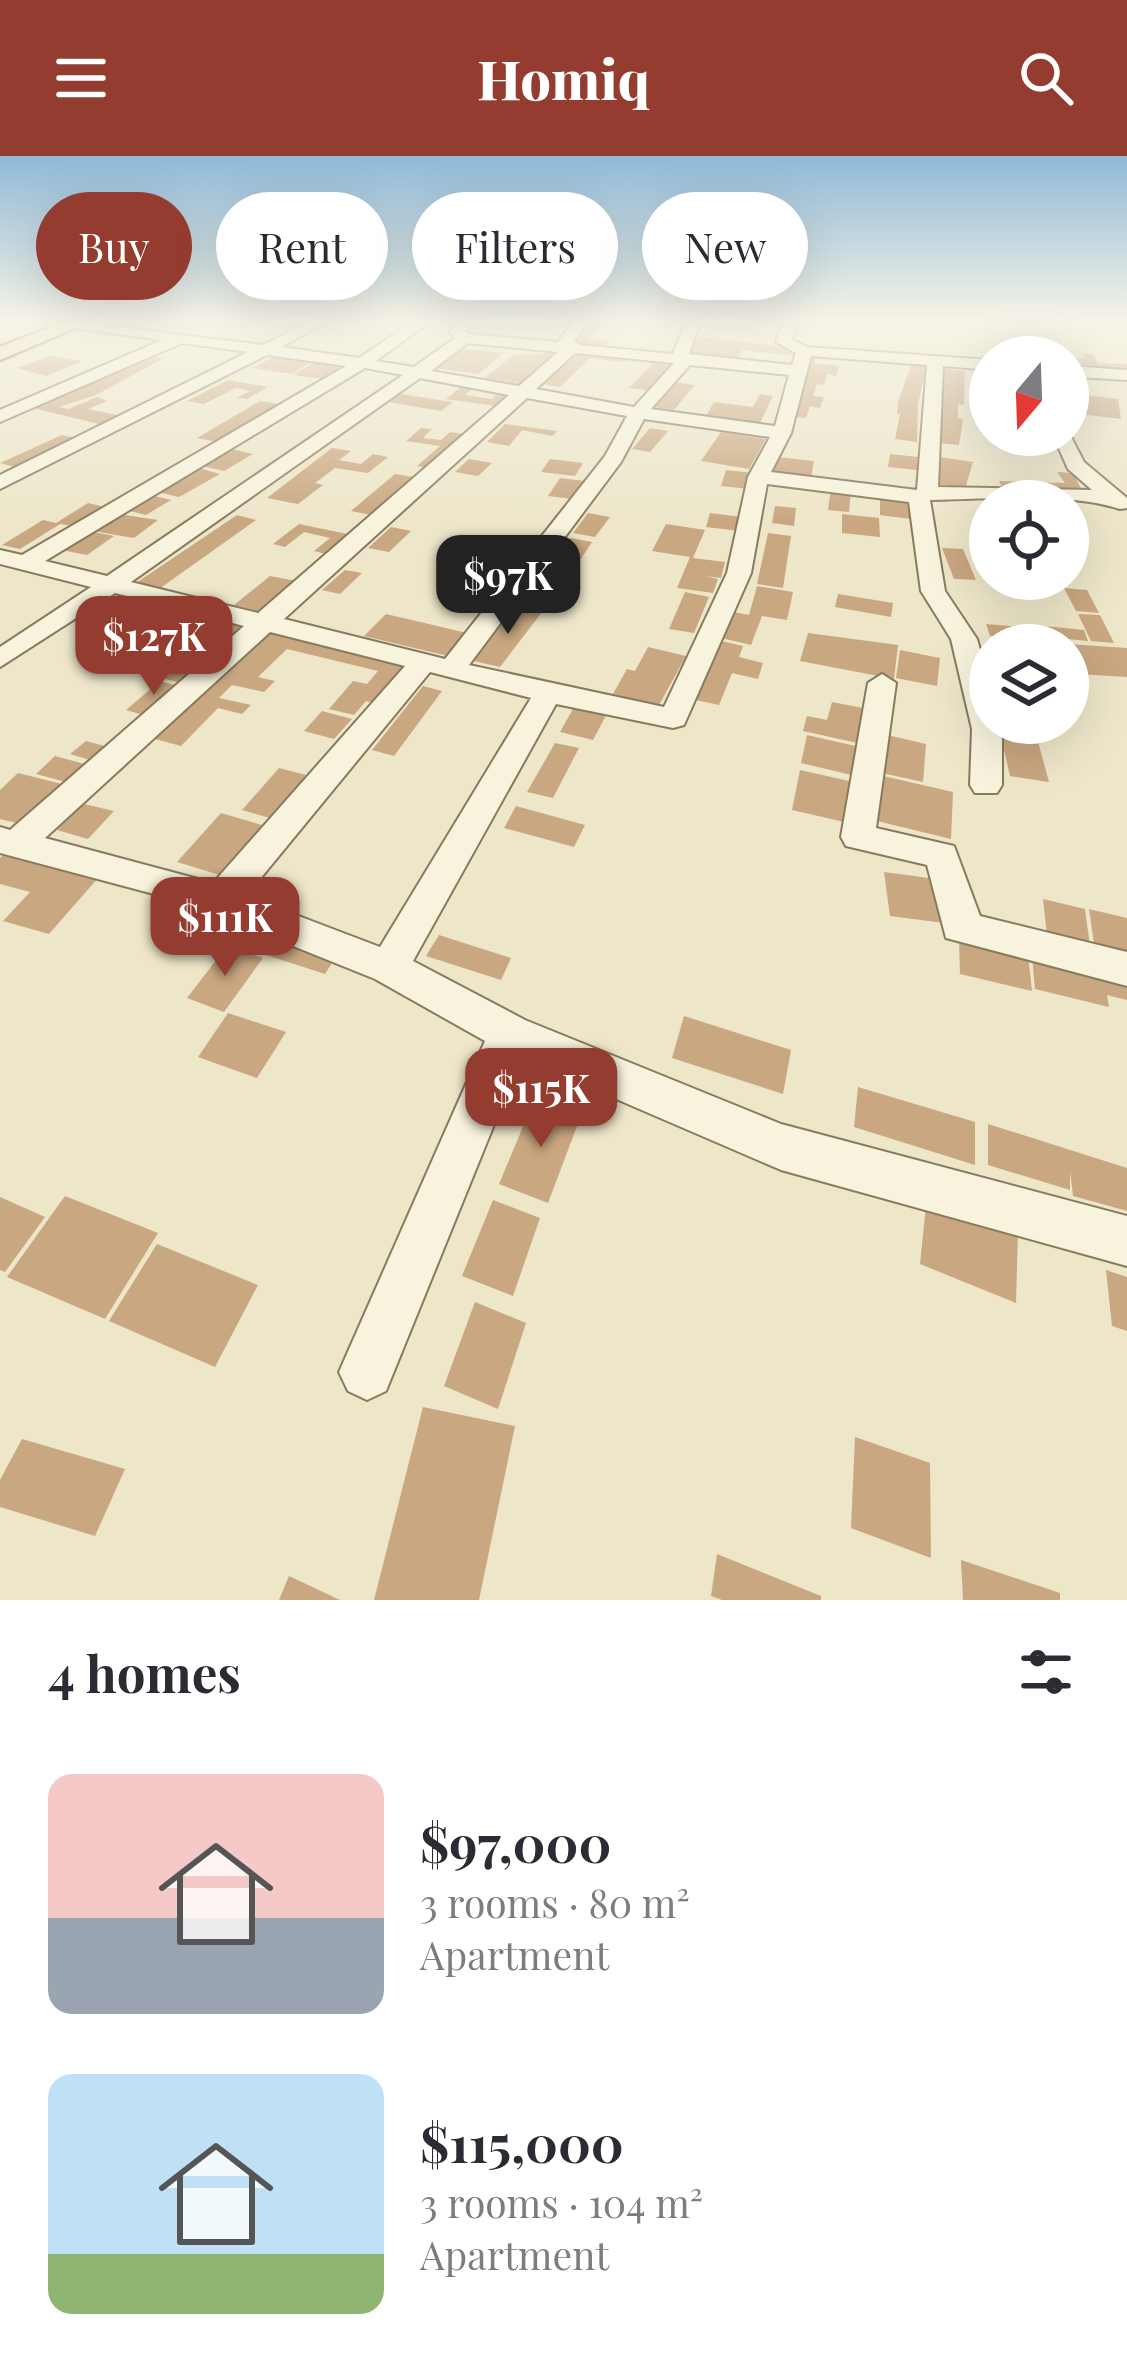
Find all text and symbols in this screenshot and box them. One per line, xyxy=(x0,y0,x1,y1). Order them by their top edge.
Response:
text: Homiq xyxy=(477,42,650,114)
icon: menu xyxy=(48,45,114,111)
icon: search xyxy=(1013,45,1079,111)
chip: Buy xyxy=(36,192,192,300)
chip: Rent xyxy=(216,192,388,300)
chip: Filters xyxy=(412,192,618,300)
chip: New xyxy=(642,192,808,300)
north arrow xyxy=(969,336,1089,456)
map controls xyxy=(969,336,1089,744)
button: locate xyxy=(969,480,1089,600)
pin: $97K xyxy=(437,535,579,637)
text: $97K xyxy=(463,548,553,600)
pin: $127K xyxy=(70,596,238,698)
text: $127K xyxy=(102,609,206,661)
button: layers xyxy=(969,624,1089,744)
pin: $111K xyxy=(141,877,309,979)
text: $111K xyxy=(177,890,273,942)
pin: $115K xyxy=(457,1048,625,1150)
text: $115K xyxy=(492,1061,590,1113)
text: 4 homes xyxy=(48,1638,241,1706)
icon: filters xyxy=(1013,1639,1079,1705)
text: $97,000 xyxy=(420,1808,611,1876)
icon: home xyxy=(144,1822,288,1966)
text: 3 rooms · 80 m² xyxy=(420,1876,690,1928)
text: Apartment xyxy=(420,1928,609,1980)
text: $115,000 xyxy=(420,2108,624,2176)
icon: home xyxy=(144,2122,288,2266)
text: 3 rooms · 104 m² xyxy=(420,2176,703,2228)
text: Apartment xyxy=(420,2228,609,2280)

